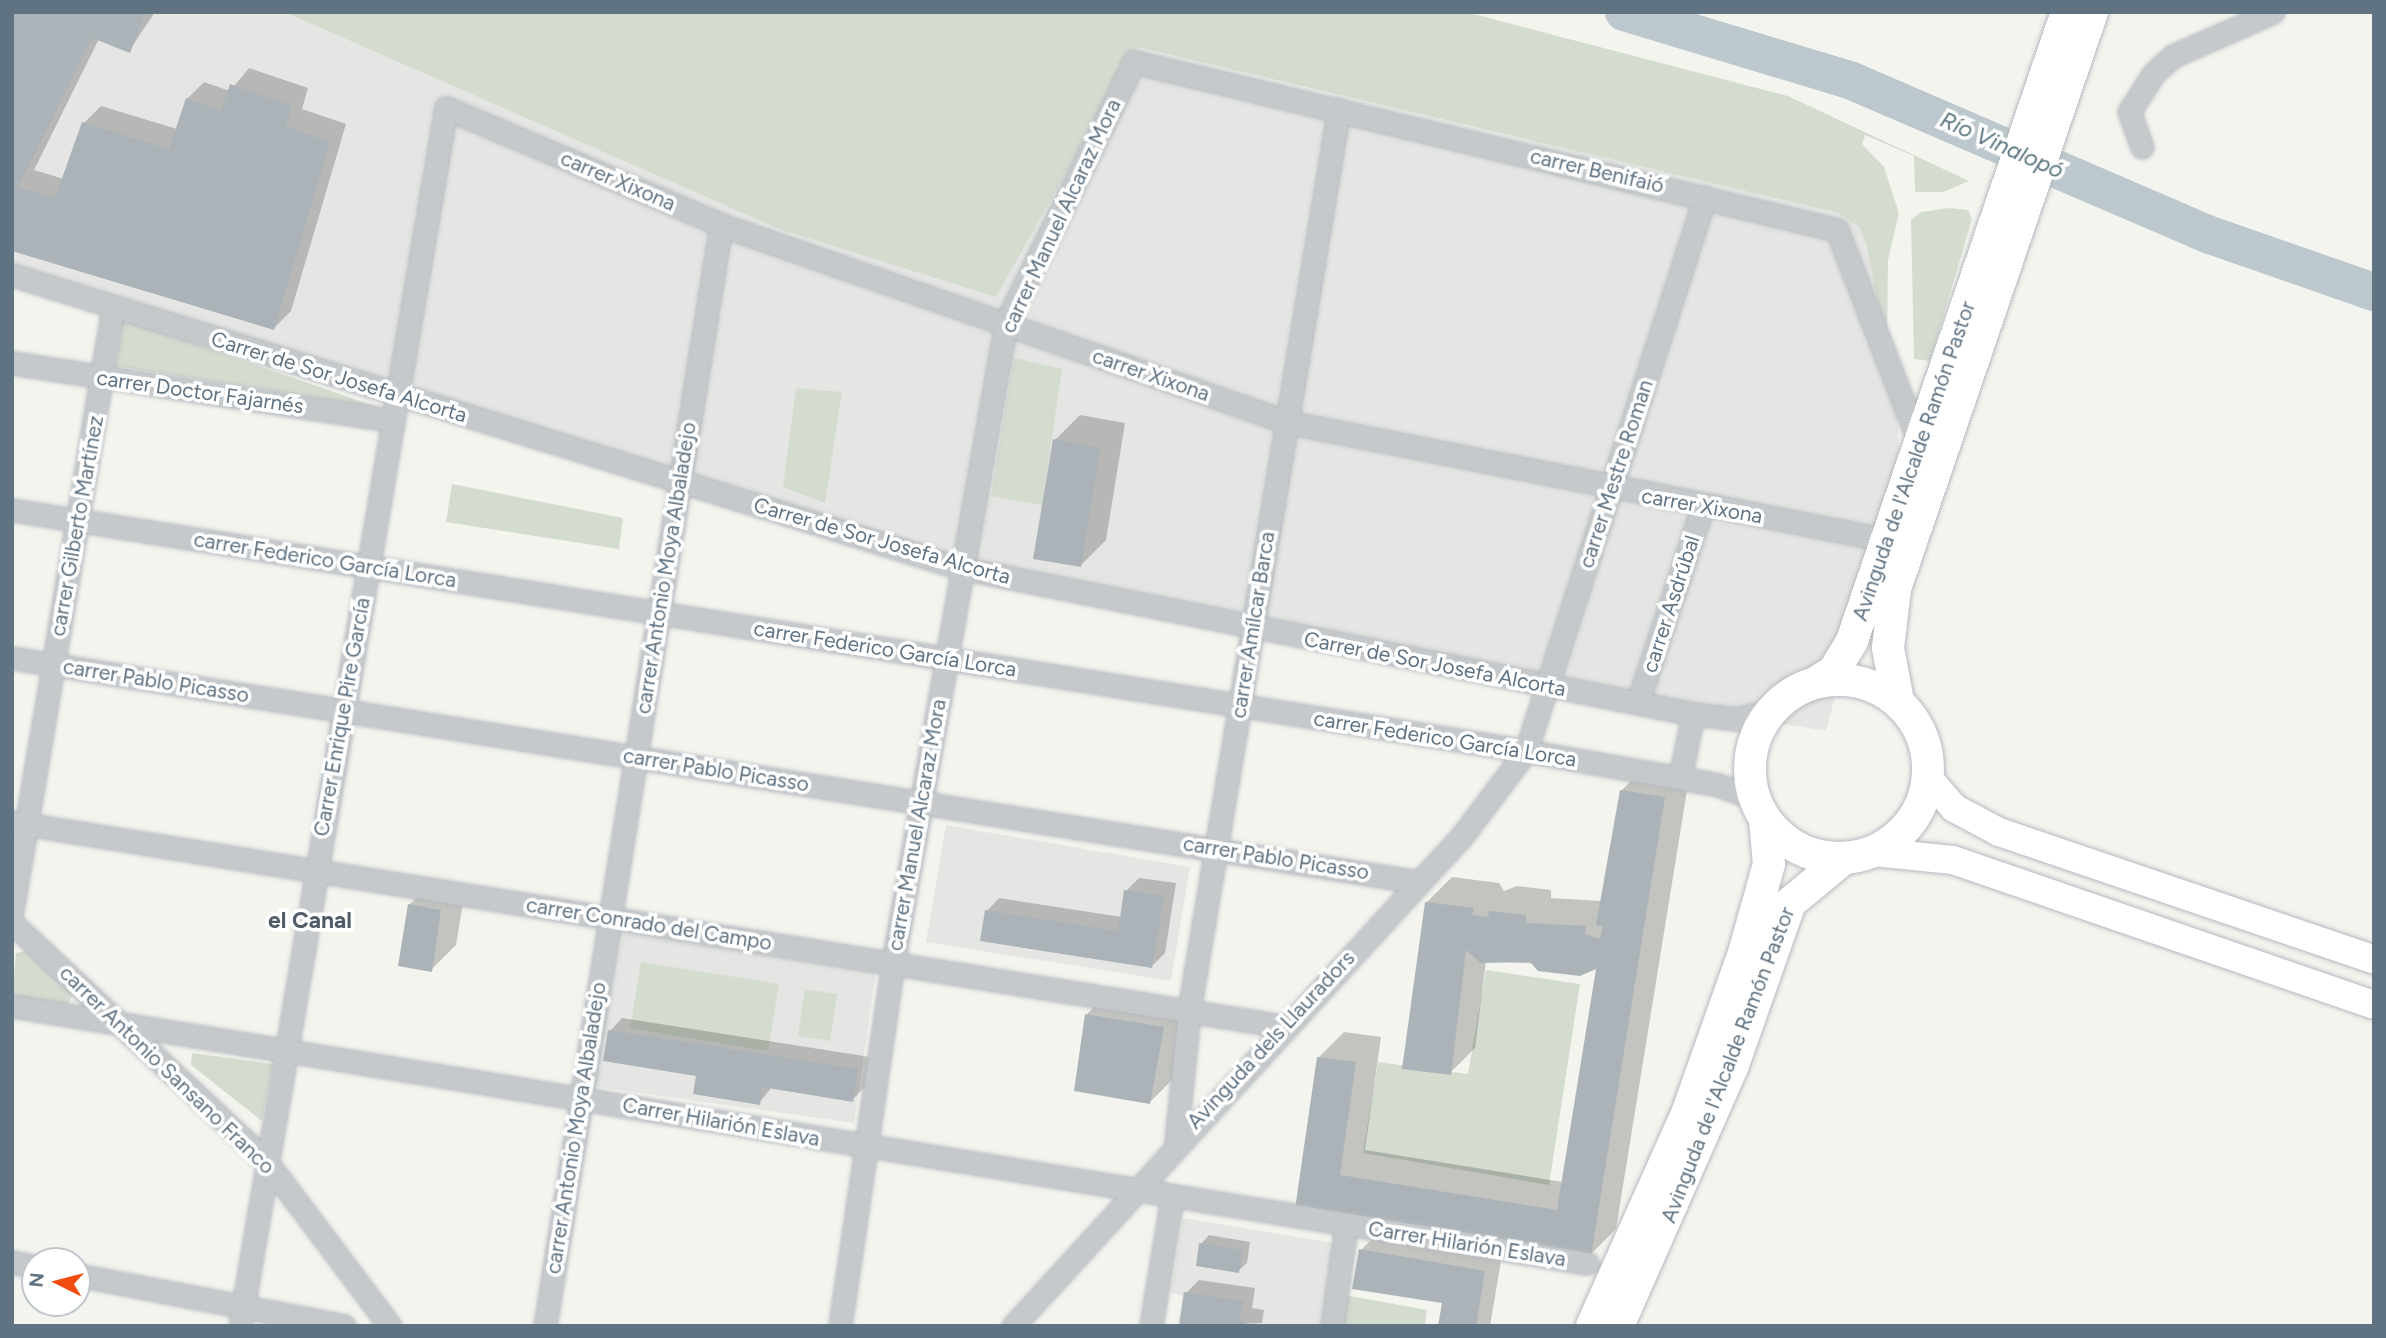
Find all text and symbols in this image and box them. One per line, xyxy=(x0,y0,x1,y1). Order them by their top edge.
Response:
street label: carrer Manuel Alcaraz Mora xyxy=(996,95,1126,337)
water label: Río Vinalopó xyxy=(1936,106,2068,184)
street label: carrer Benifaió xyxy=(1528,143,1666,199)
street label: carrer Xixona xyxy=(557,146,679,216)
street label: Avinguda de l'Alcalde Ramón Pastor xyxy=(1847,298,1981,624)
street label: Carrer de Sor Josefa Alcorta xyxy=(208,326,470,428)
street label: carrer Xixona xyxy=(1089,343,1213,407)
street label: carrer Doctor Fajarnés xyxy=(95,365,305,419)
street label: carrer Mestre Roman xyxy=(1574,377,1658,571)
street label: carrer Gilberto Martínez xyxy=(45,414,109,638)
street label: carrer Antonio Moya Albaladejo xyxy=(630,420,702,716)
street label: carrer Xixona xyxy=(1640,483,1764,529)
street label: Carrer de Sor Josefa Alcorta xyxy=(751,492,1013,590)
street label: carrer Federico García Lorca xyxy=(192,527,458,593)
street label: carrer Amílcar Barca xyxy=(1226,530,1280,720)
street label: carrer Asdrúbal xyxy=(1637,532,1705,676)
street label: Carrer Enrique Pire García xyxy=(309,596,375,838)
street label: carrer Federico García Lorca xyxy=(752,616,1018,682)
street label: Carrer de Sor Josefa Alcorta xyxy=(1302,626,1568,702)
street label: carrer Pablo Picasso xyxy=(61,654,251,708)
street label: carrer Manuel Alcaraz Mora xyxy=(882,697,952,953)
street label: carrer Federico García Lorca xyxy=(1312,706,1578,772)
street label: carrer Pablo Picasso xyxy=(621,743,811,797)
street label: carrer Pablo Picasso xyxy=(1181,831,1371,885)
street label: carrer Conrado del Campo xyxy=(524,892,774,956)
street label: Avinguda de l'Alcalde Ramón Pastor xyxy=(1656,903,1800,1227)
district label: el Canal xyxy=(268,906,352,934)
street label: Avinguda dels Llauradors xyxy=(1182,946,1360,1134)
street label: carrer Antonio Sansano Franco xyxy=(54,961,280,1179)
street label: carrer Antonio Moya Albaladejo xyxy=(540,980,612,1276)
street label: Carrer Hilarión Eslava xyxy=(621,1092,821,1152)
street label: Carrer Hilarión Eslava xyxy=(1366,1216,1568,1272)
north arrow xyxy=(21,1247,91,1317)
text: N xyxy=(24,1271,49,1288)

